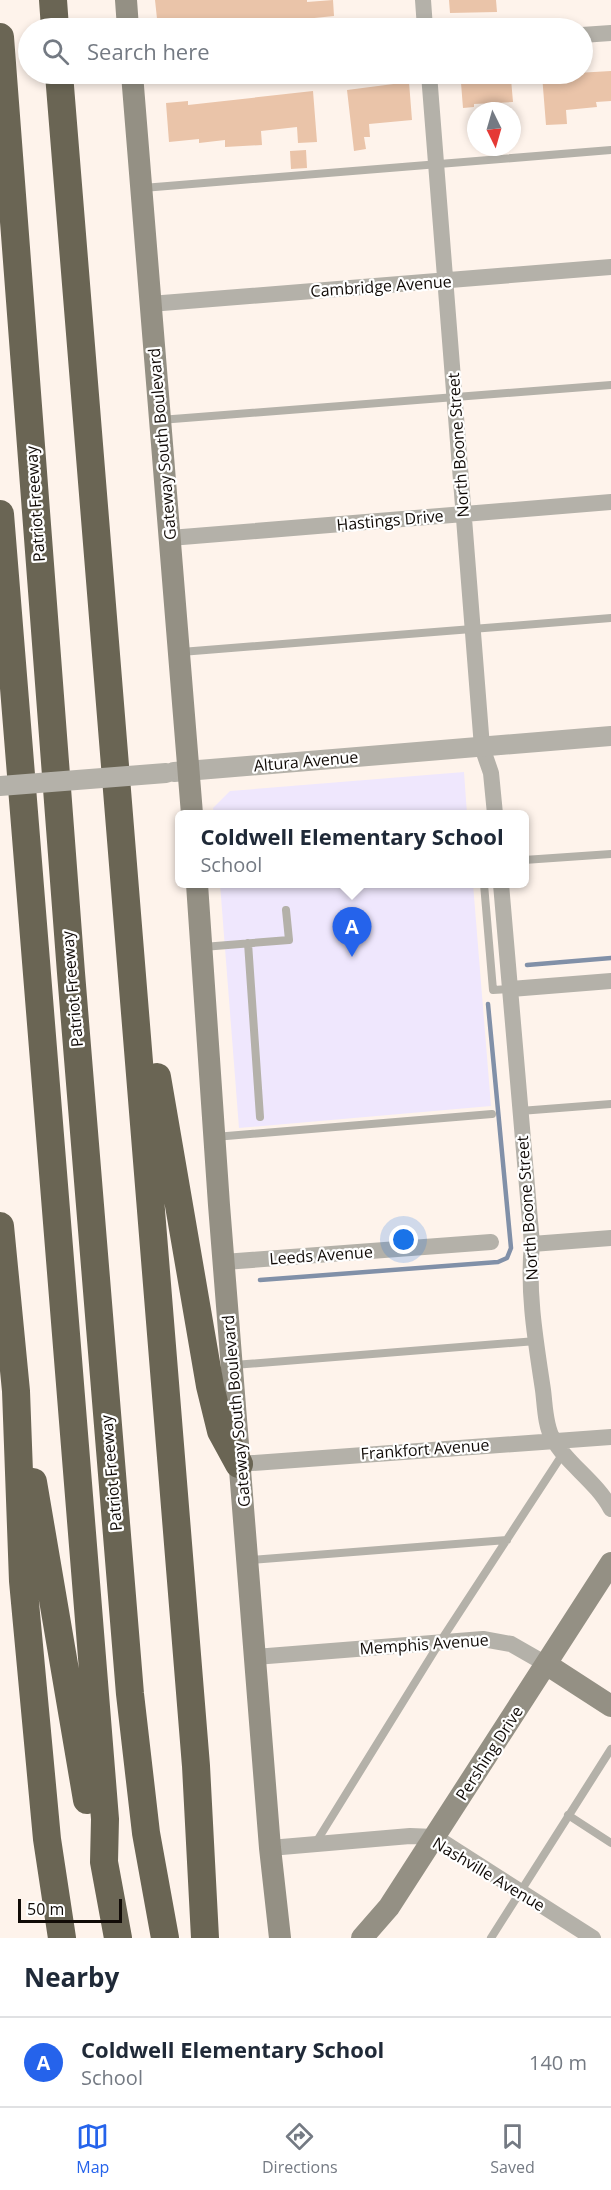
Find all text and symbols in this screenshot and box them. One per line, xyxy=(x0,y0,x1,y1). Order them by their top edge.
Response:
search box xyxy=(18,18,593,84)
icon: search xyxy=(39,35,72,68)
text: Search here xyxy=(87,36,210,66)
north arrow xyxy=(467,102,521,156)
street label: Cambridge Avenue xyxy=(310,270,452,302)
street label: Gateway South Boulevard xyxy=(143,347,181,541)
street label: North Boone Street xyxy=(442,372,474,518)
street label: Patriot Freeway xyxy=(20,444,50,563)
street label: Hastings Drive xyxy=(335,504,445,536)
street label: Altura Avenue xyxy=(253,745,359,777)
popup xyxy=(175,810,529,888)
text: Coldwell Elementary School xyxy=(200,821,504,851)
text: School xyxy=(200,851,262,878)
pin: A xyxy=(332,908,372,957)
street label: Patriot Freeway xyxy=(56,929,88,1048)
street label: North Boone Street xyxy=(511,1135,543,1281)
your location xyxy=(389,1225,418,1254)
street label: Leeds Avenue xyxy=(269,1240,373,1270)
street label: Gateway South Boulevard xyxy=(217,1314,255,1508)
street label: Patriot Freeway xyxy=(95,1413,127,1532)
street label: Frankfort Avenue xyxy=(360,1434,490,1464)
street label: Memphis Avenue xyxy=(359,1629,489,1659)
street label: Pershing Drive xyxy=(450,1702,528,1804)
street label: Nashville Avenue xyxy=(429,1832,549,1916)
scale bar xyxy=(18,1896,122,1924)
text: 50 m xyxy=(27,1898,64,1920)
text: Nearby xyxy=(24,1959,119,1995)
text: Coldwell Elementary School xyxy=(81,2034,384,2064)
text: A xyxy=(37,2049,50,2076)
text: 140 m xyxy=(529,2049,587,2076)
text: School xyxy=(81,2064,143,2091)
tab: Map xyxy=(76,2120,109,2178)
tab: Directions xyxy=(262,2120,338,2178)
tab: Saved xyxy=(490,2120,535,2178)

